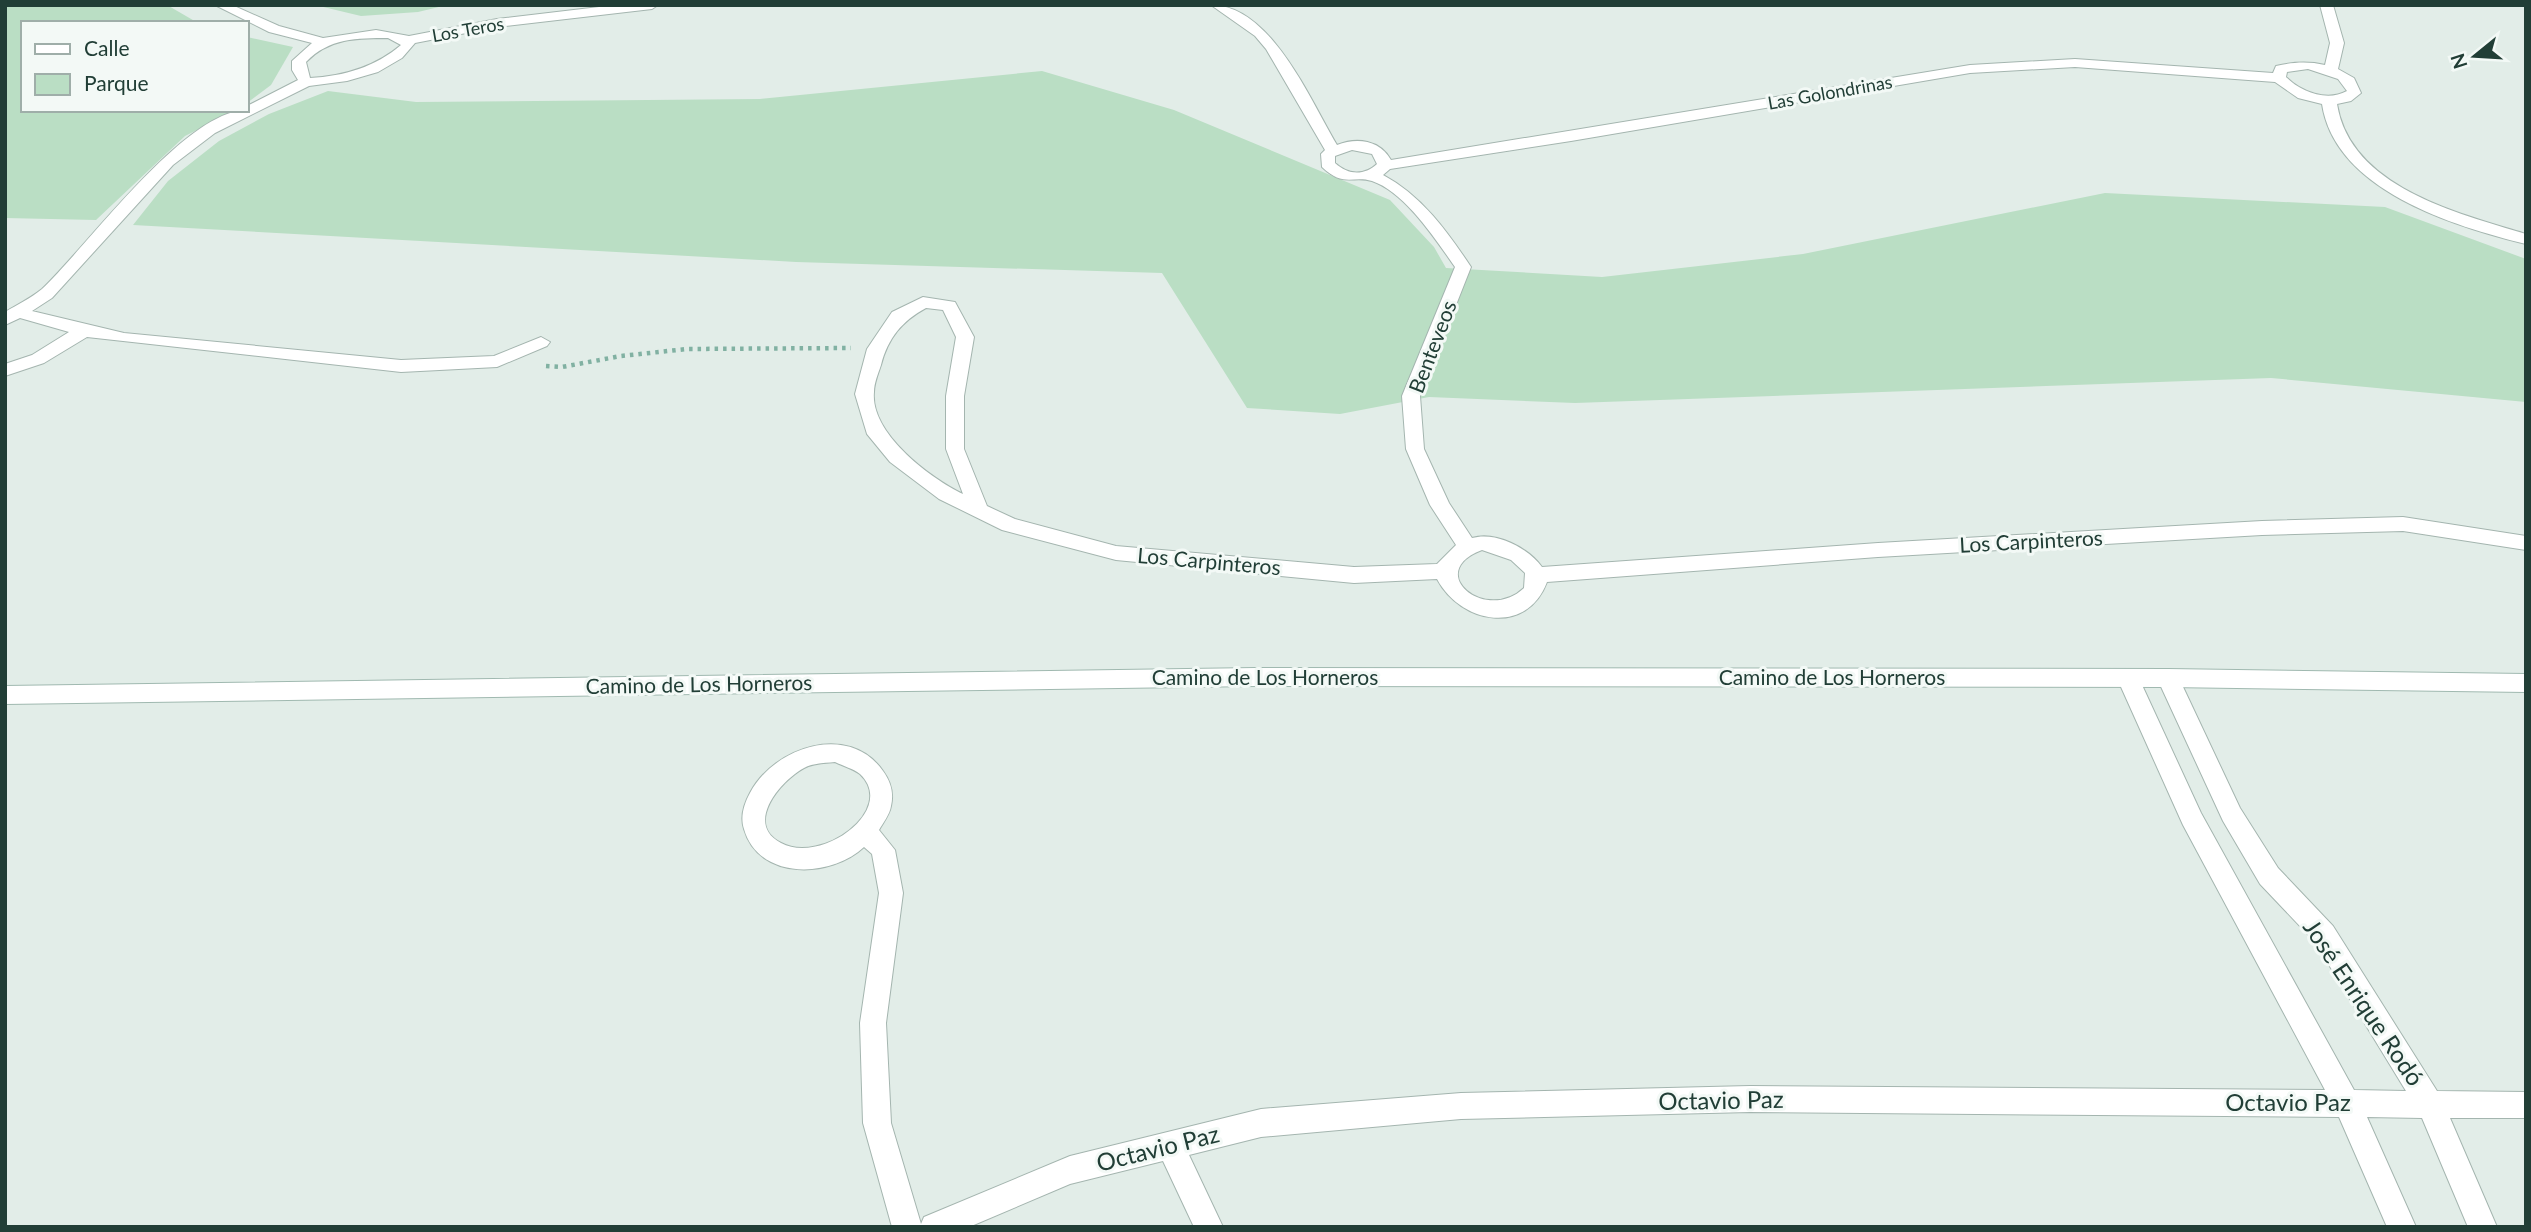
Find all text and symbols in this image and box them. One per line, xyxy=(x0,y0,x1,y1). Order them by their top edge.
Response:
street label: Los Teros xyxy=(430,12,506,46)
legend xyxy=(21,21,248,112)
north arrow xyxy=(2440,21,2510,91)
text: Calle xyxy=(84,35,129,60)
text: N xyxy=(2445,51,2472,72)
text: Parque xyxy=(84,70,149,95)
street label: Las Golondrinas xyxy=(1766,70,1894,114)
street label: Benteveos xyxy=(1403,297,1461,396)
street label: Los Carpinteros xyxy=(1959,524,2103,557)
street label: Los Carpinteros xyxy=(1136,542,1282,579)
street label: Camino de Los Horneros xyxy=(1152,664,1378,689)
street label: Camino de Los Horneros xyxy=(1719,664,1945,689)
street label: Camino de Los Horneros xyxy=(585,669,813,698)
street label: José Enrique Rodó xyxy=(2298,913,2431,1091)
street label: Octavio Paz xyxy=(1658,1084,1784,1115)
street label: Octavio Paz xyxy=(2225,1087,2351,1116)
street label: Octavio Paz xyxy=(1093,1118,1222,1177)

